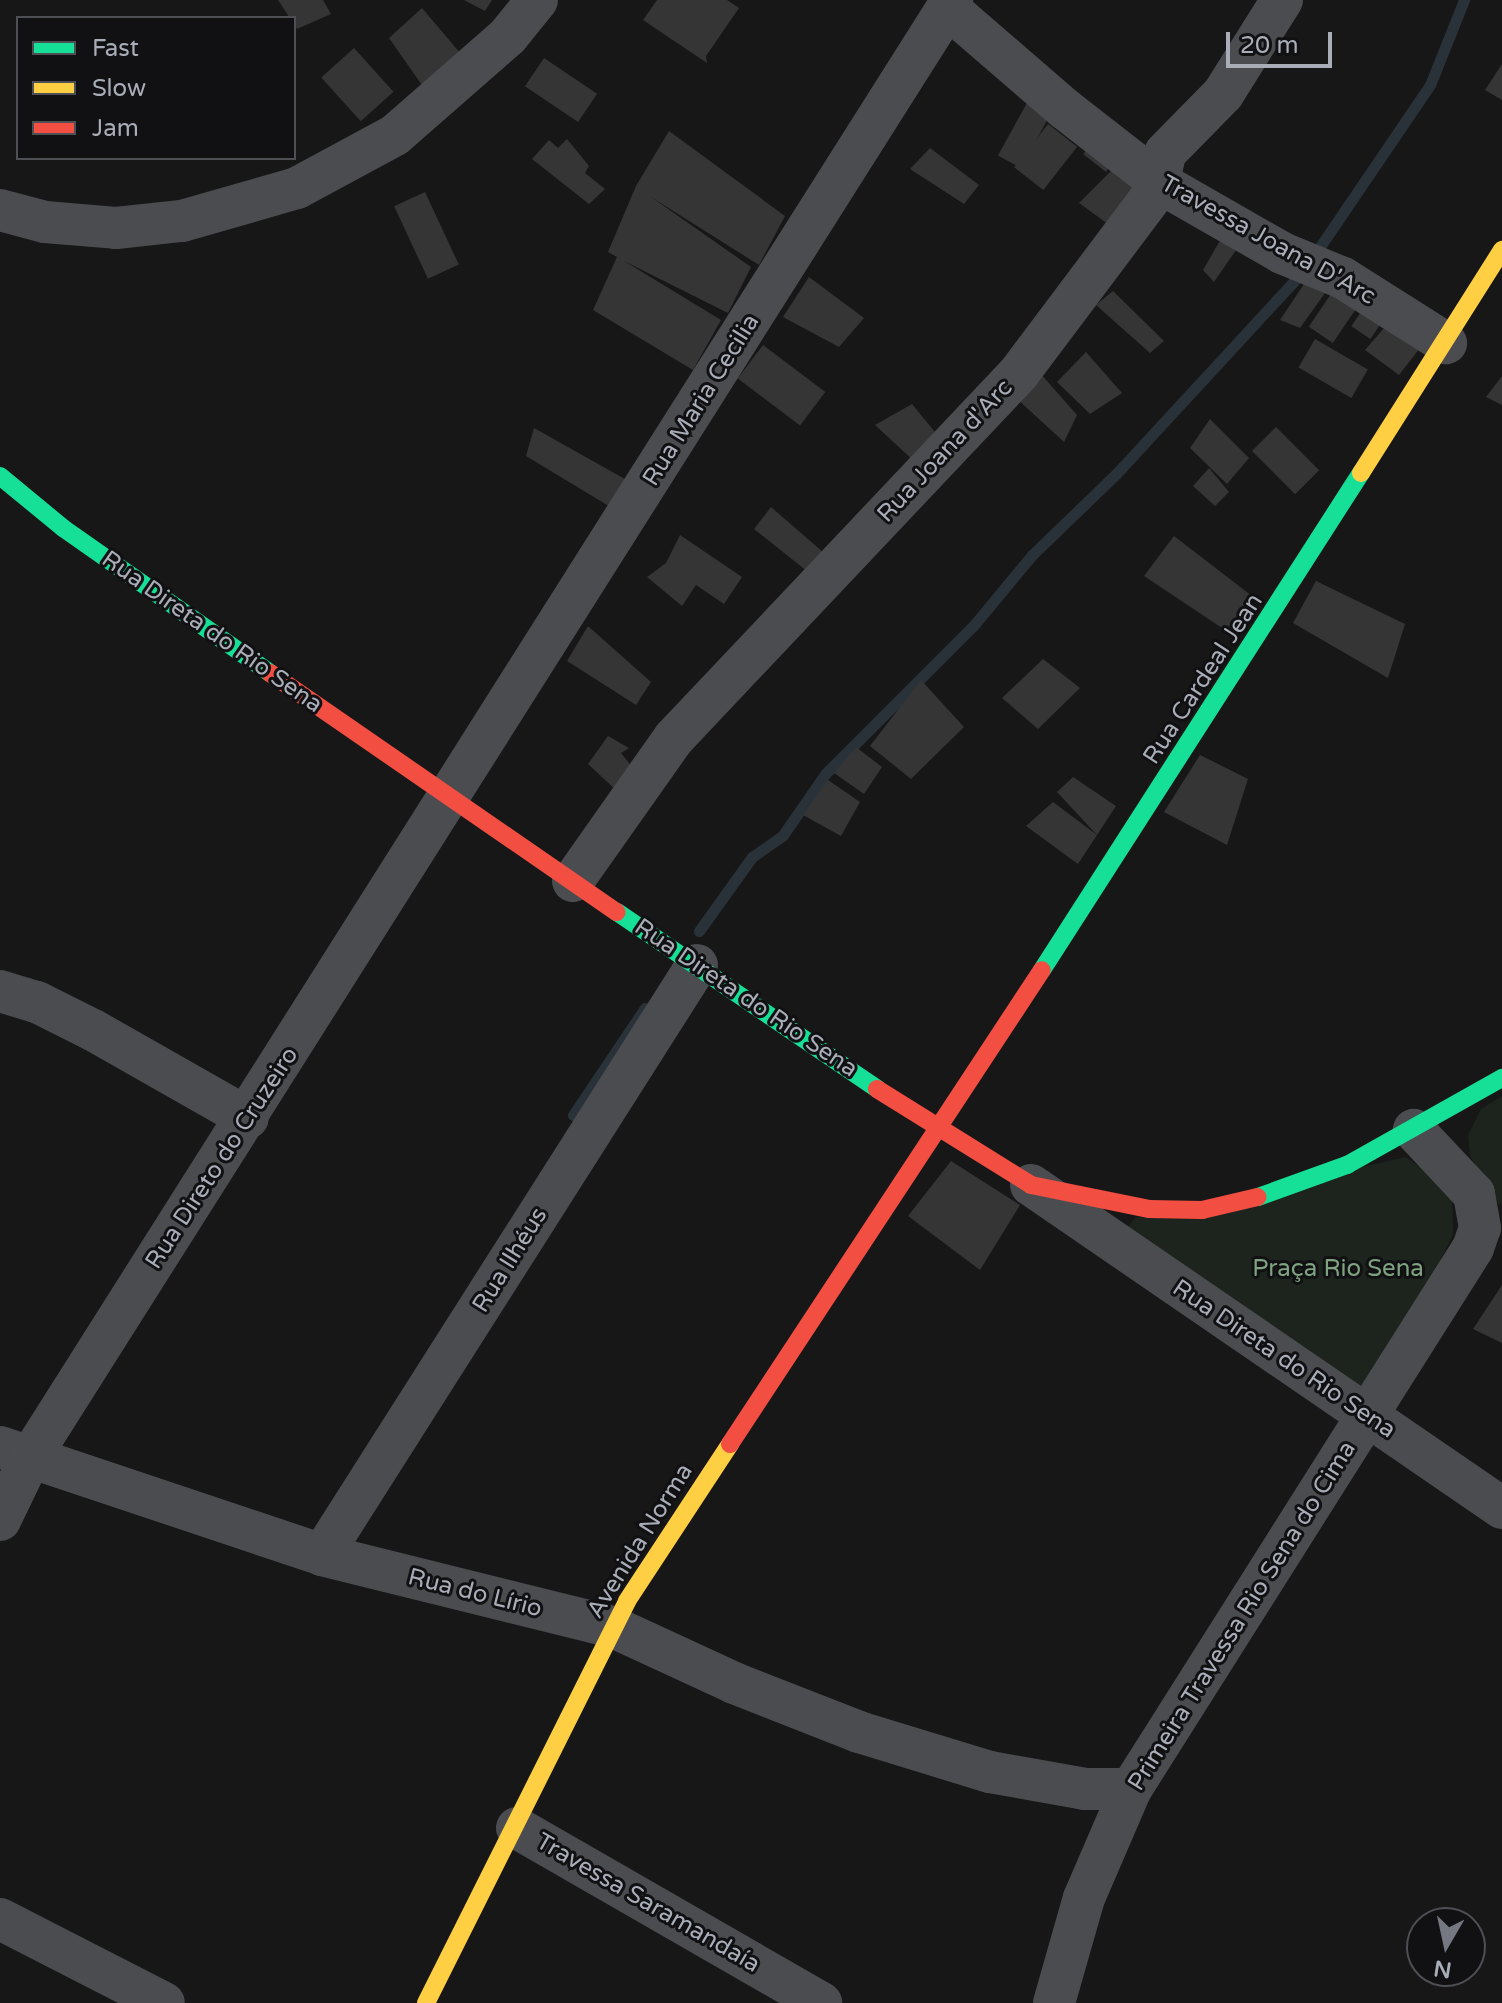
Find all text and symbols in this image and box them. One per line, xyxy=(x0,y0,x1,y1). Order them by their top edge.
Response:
legend xyxy=(16,16,296,160)
scale bar xyxy=(1230,16,1336,66)
text: 20 m xyxy=(1240,31,1298,60)
text: Fast xyxy=(92,34,139,63)
text: Slow xyxy=(92,74,146,103)
text: Jam xyxy=(92,114,139,143)
street label: Travessa Joana D'Arc xyxy=(1156,169,1380,311)
street label: Rua Maria Cecilia xyxy=(637,309,765,491)
street label: Rua Joana d'Arc xyxy=(871,374,1019,528)
street label: Rua Direta do Rio Sena xyxy=(96,545,328,719)
street label: Rua Cardeal Jean xyxy=(1137,588,1269,770)
street label: Rua Direta do Rio Sena xyxy=(629,913,863,1083)
street label: Rua Direto do Cruzeiro xyxy=(139,1042,305,1274)
street label: Rua Ilhéus xyxy=(466,1202,554,1318)
park label: Praça Rio Sena xyxy=(1252,1255,1424,1283)
street label: Rua Direta do Rio Sena xyxy=(1167,1274,1401,1444)
street label: Primeira Travessa Rio Sena do Cima xyxy=(1122,1436,1362,1796)
street label: Avenida Norma xyxy=(581,1458,699,1624)
street label: Rua do Lírio xyxy=(405,1562,545,1624)
street label: Travessa Saramandaía xyxy=(531,1827,765,1979)
north arrow xyxy=(1406,1907,1486,1987)
text: N xyxy=(1432,1955,1453,1983)

